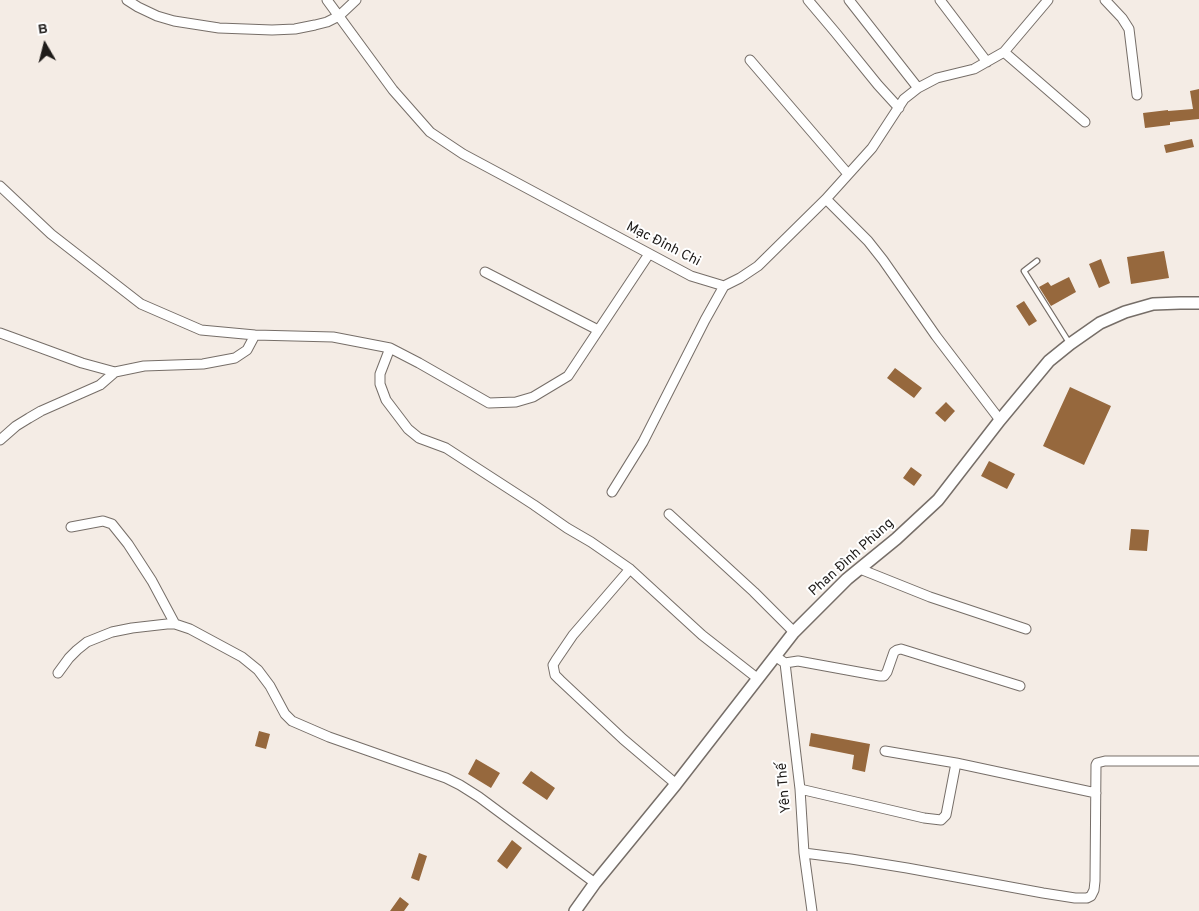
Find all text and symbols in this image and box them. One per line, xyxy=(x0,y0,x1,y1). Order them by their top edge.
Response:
north arrow xyxy=(20,20,70,70)
text: B xyxy=(37,21,49,39)
street label: Mạc Đỉnh Chi xyxy=(623,219,703,271)
street label: Phan Đình Phùng xyxy=(806,516,898,600)
street label: Yên Thế xyxy=(774,762,796,814)

